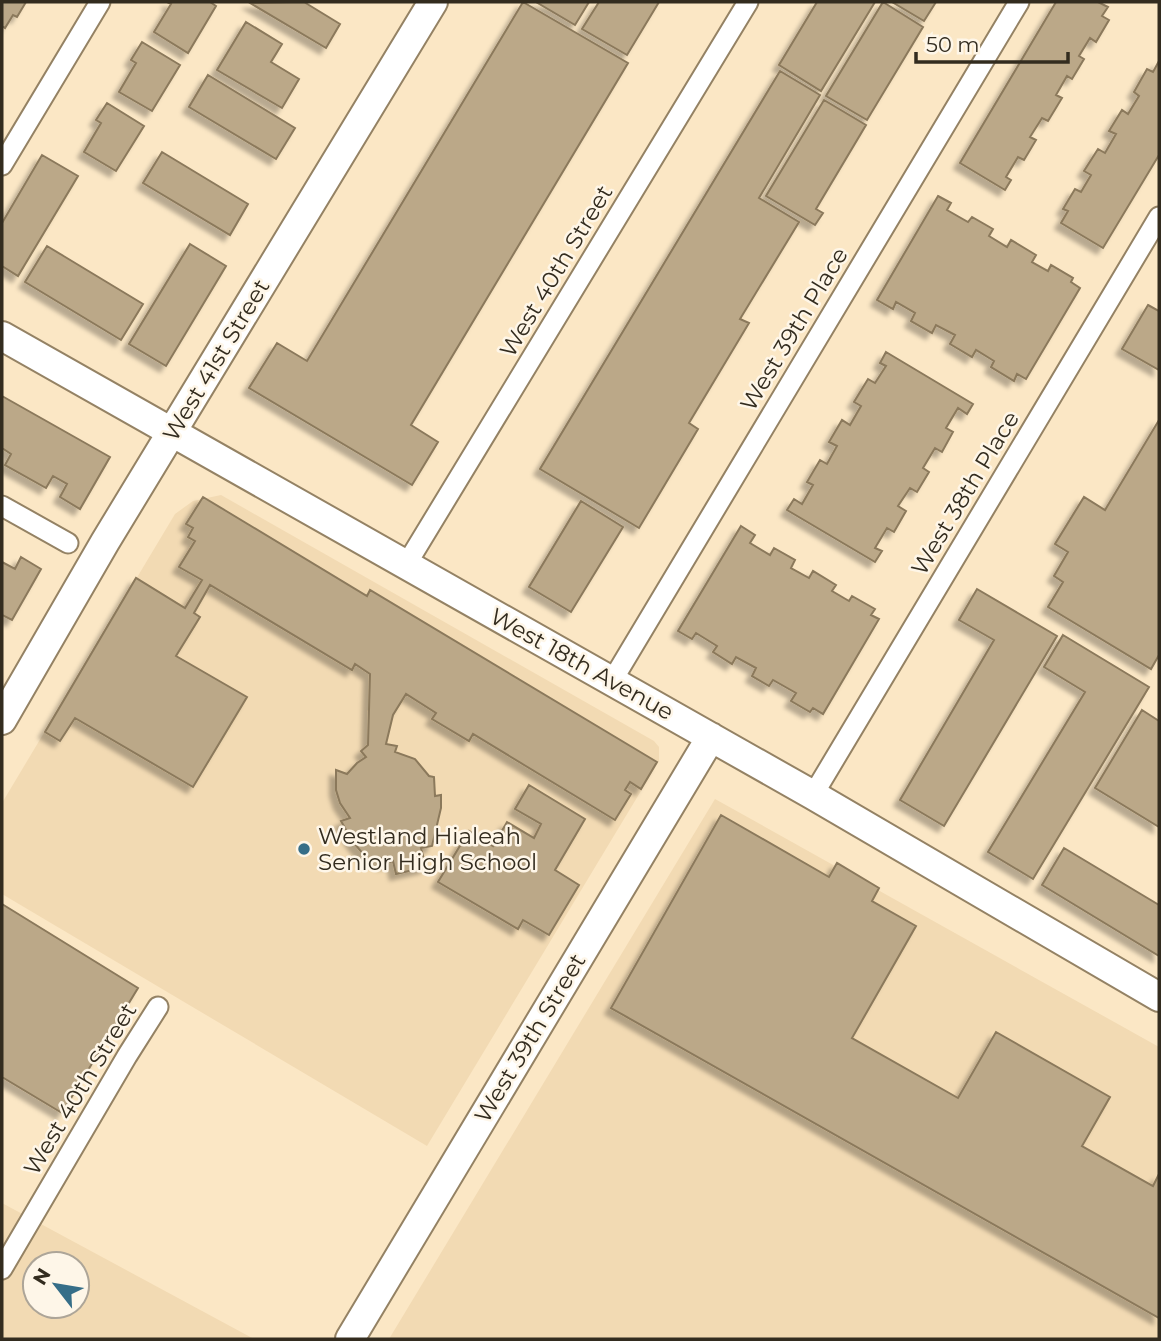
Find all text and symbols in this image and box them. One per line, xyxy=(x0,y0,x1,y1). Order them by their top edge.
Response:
scale bar xyxy=(916,21,1068,65)
text: 50 m xyxy=(926,32,980,57)
street label: West 40th Street xyxy=(494,180,618,362)
street label: West 39th Place xyxy=(734,242,854,416)
street label: West 41st Street xyxy=(157,274,275,446)
street label: West 38th Place xyxy=(905,406,1025,580)
street label: West 18th Avenue xyxy=(485,602,679,726)
place label: Westland Hialeah Senior High School xyxy=(318,822,537,876)
marker: Westland Hialeah Senior High School xyxy=(296,841,312,857)
street label: West 39th Street xyxy=(468,948,592,1128)
street label: West 40th Street xyxy=(18,998,142,1180)
north arrow xyxy=(21,1250,91,1320)
text: N xyxy=(28,1264,56,1289)

